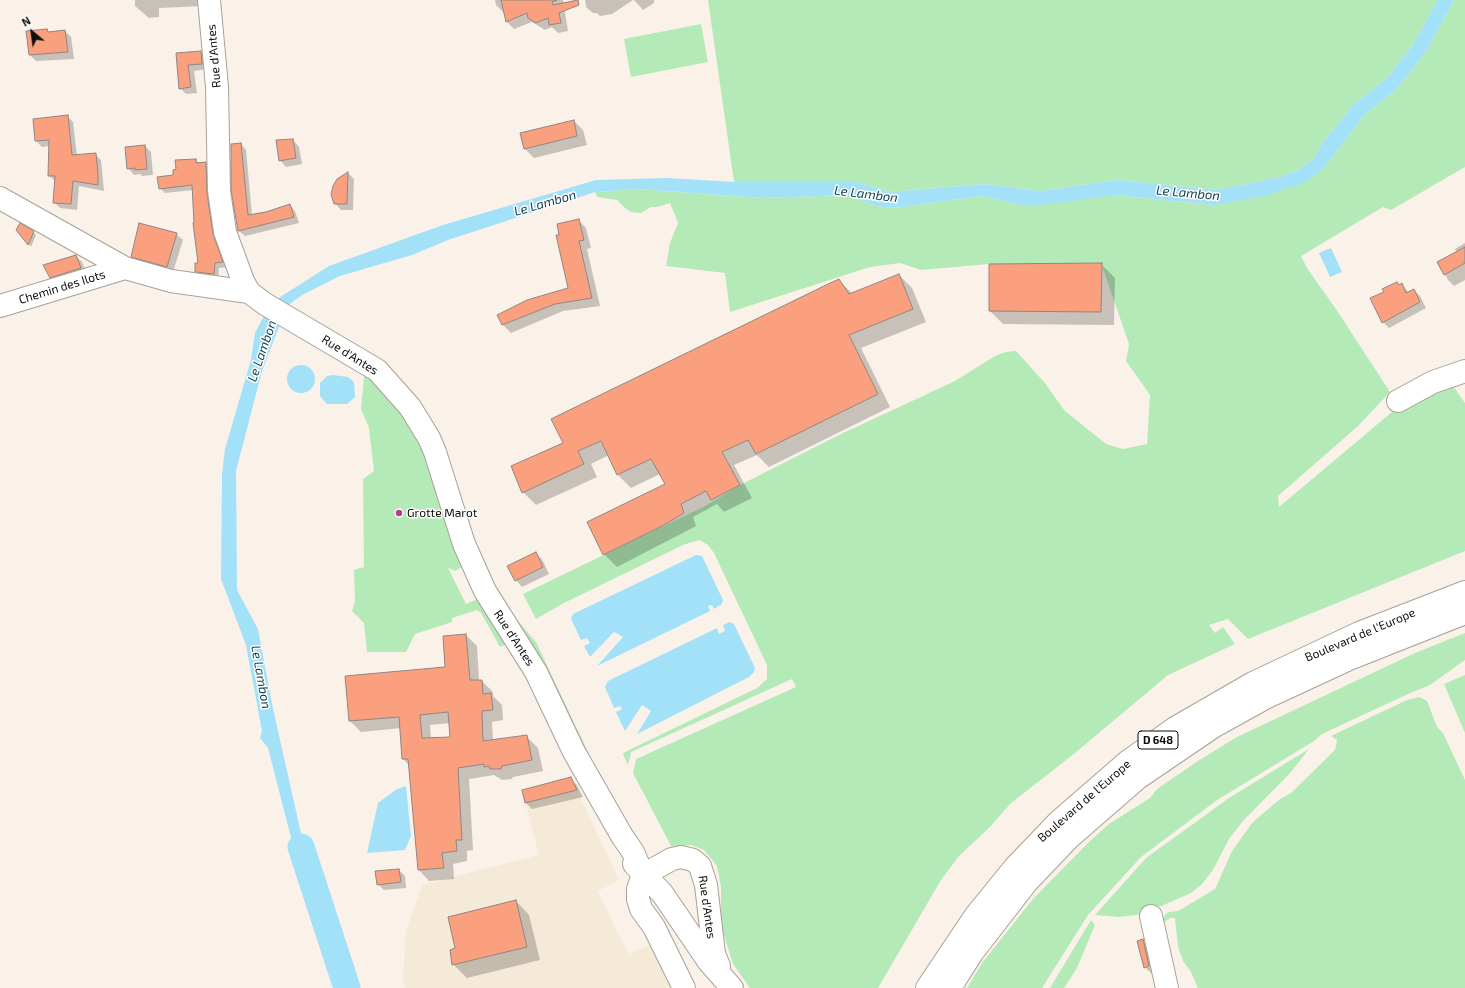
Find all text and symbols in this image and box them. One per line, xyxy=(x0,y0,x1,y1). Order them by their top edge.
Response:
north arrow xyxy=(12,12,52,52)
text: N xyxy=(19,13,33,29)
street label: Rue d'Antes xyxy=(204,24,224,88)
water label: Le Lambon xyxy=(833,182,899,206)
water label: Le Lambon xyxy=(1155,182,1221,204)
water label: Le Lambon xyxy=(512,187,578,219)
street label: Chemin des Ilots xyxy=(17,267,107,307)
water label: Le Lambon xyxy=(244,318,280,384)
street label: Rue d'Antes xyxy=(319,332,381,378)
place label: Grotte Marot xyxy=(407,506,477,520)
marker: Grotte Marot xyxy=(394,508,404,518)
street label: Boulevard de l'Europe xyxy=(1303,605,1417,665)
street label: Rue d'Antes xyxy=(491,607,537,669)
water label: Le Lambon xyxy=(248,644,274,710)
road number: D 648 xyxy=(1138,731,1178,749)
street label: Boulevard de l'Europe xyxy=(1035,757,1133,845)
street label: Rue d'Antes xyxy=(695,874,719,940)

